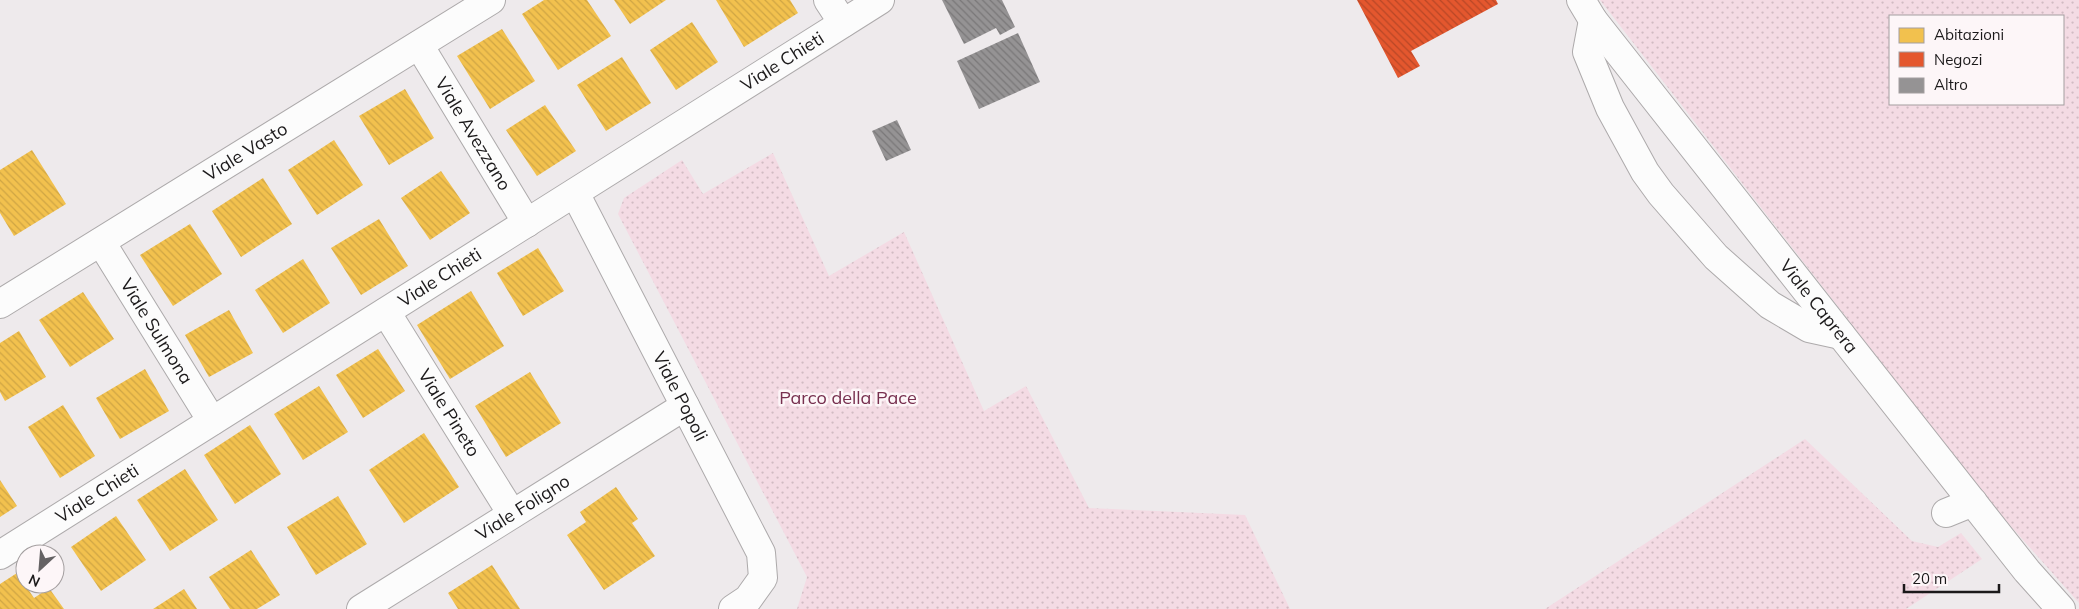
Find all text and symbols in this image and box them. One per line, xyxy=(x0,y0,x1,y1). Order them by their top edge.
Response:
legend xyxy=(1889,15,2064,105)
text: Abitazioni xyxy=(1934,25,2004,44)
street label: Viale Chieti xyxy=(736,26,828,96)
text: Negozi xyxy=(1934,50,1982,69)
street label: Viale Avezzano xyxy=(430,73,517,195)
text: Altro xyxy=(1934,75,1968,94)
street label: Viale Vasto xyxy=(199,117,292,186)
street label: Viale Chieti xyxy=(394,242,485,312)
street label: Viale Caprera xyxy=(1775,254,1863,358)
street label: Viale Sulmona xyxy=(115,274,198,388)
street label: Viale Popoli xyxy=(648,348,713,445)
street label: Viale Pineto xyxy=(413,364,485,461)
park label: Parco della Pace xyxy=(779,386,917,409)
street label: Viale Chieti xyxy=(51,458,143,528)
street label: Viale Foligno xyxy=(471,469,574,545)
north arrow xyxy=(15,544,65,594)
scale bar xyxy=(1904,562,1999,594)
text: 20 m xyxy=(1912,569,1947,588)
text: N xyxy=(26,570,43,591)

